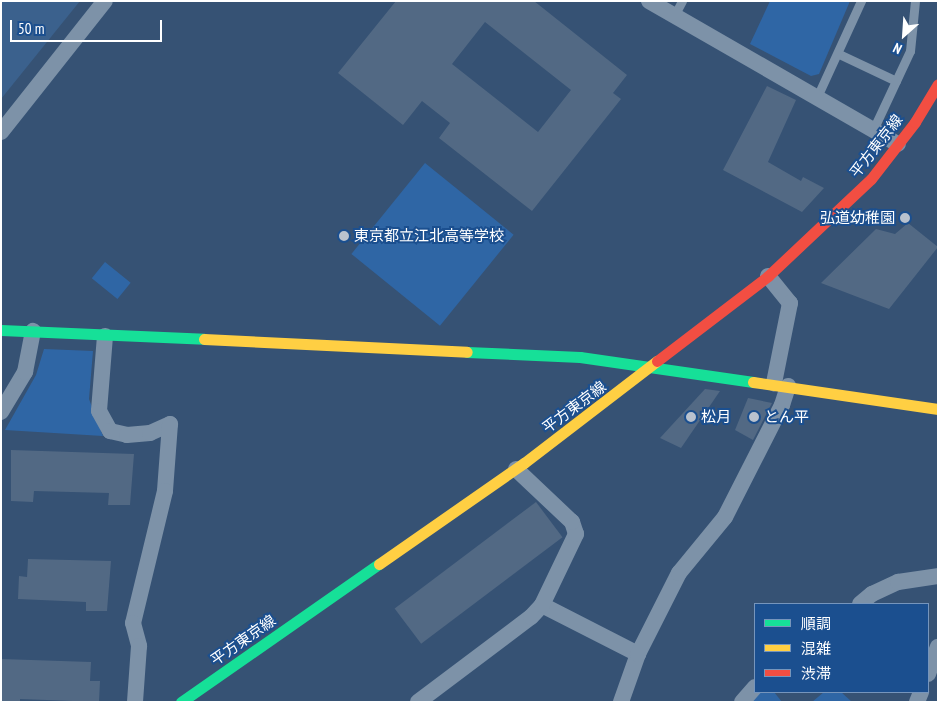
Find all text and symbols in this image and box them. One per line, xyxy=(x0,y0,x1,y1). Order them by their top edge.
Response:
scale bar xyxy=(12,10,165,42)
north arrow xyxy=(879,10,929,60)
text: 50 m xyxy=(18,19,44,38)
text: N xyxy=(890,39,905,58)
street label: 平方東京線 xyxy=(846,111,906,181)
place label: 弘道幼稚園 xyxy=(820,209,895,227)
marker: 弘道幼稚園 xyxy=(899,212,911,224)
place label: 東京都立江北高等学校 xyxy=(354,227,504,245)
marker: 東京都立江北高等学校 xyxy=(338,230,350,242)
street label: 平方東京線 xyxy=(539,377,609,437)
place label: 松月 xyxy=(701,408,731,426)
place label: とん平 xyxy=(764,408,809,426)
marker: 松月 xyxy=(685,411,697,423)
marker: とん平 xyxy=(748,411,760,423)
legend xyxy=(754,603,929,693)
street label: 平方東京線 xyxy=(207,611,279,669)
text: 順調 xyxy=(801,614,831,633)
text: 混雑 xyxy=(801,639,831,658)
text: 渋滞 xyxy=(801,664,831,683)

